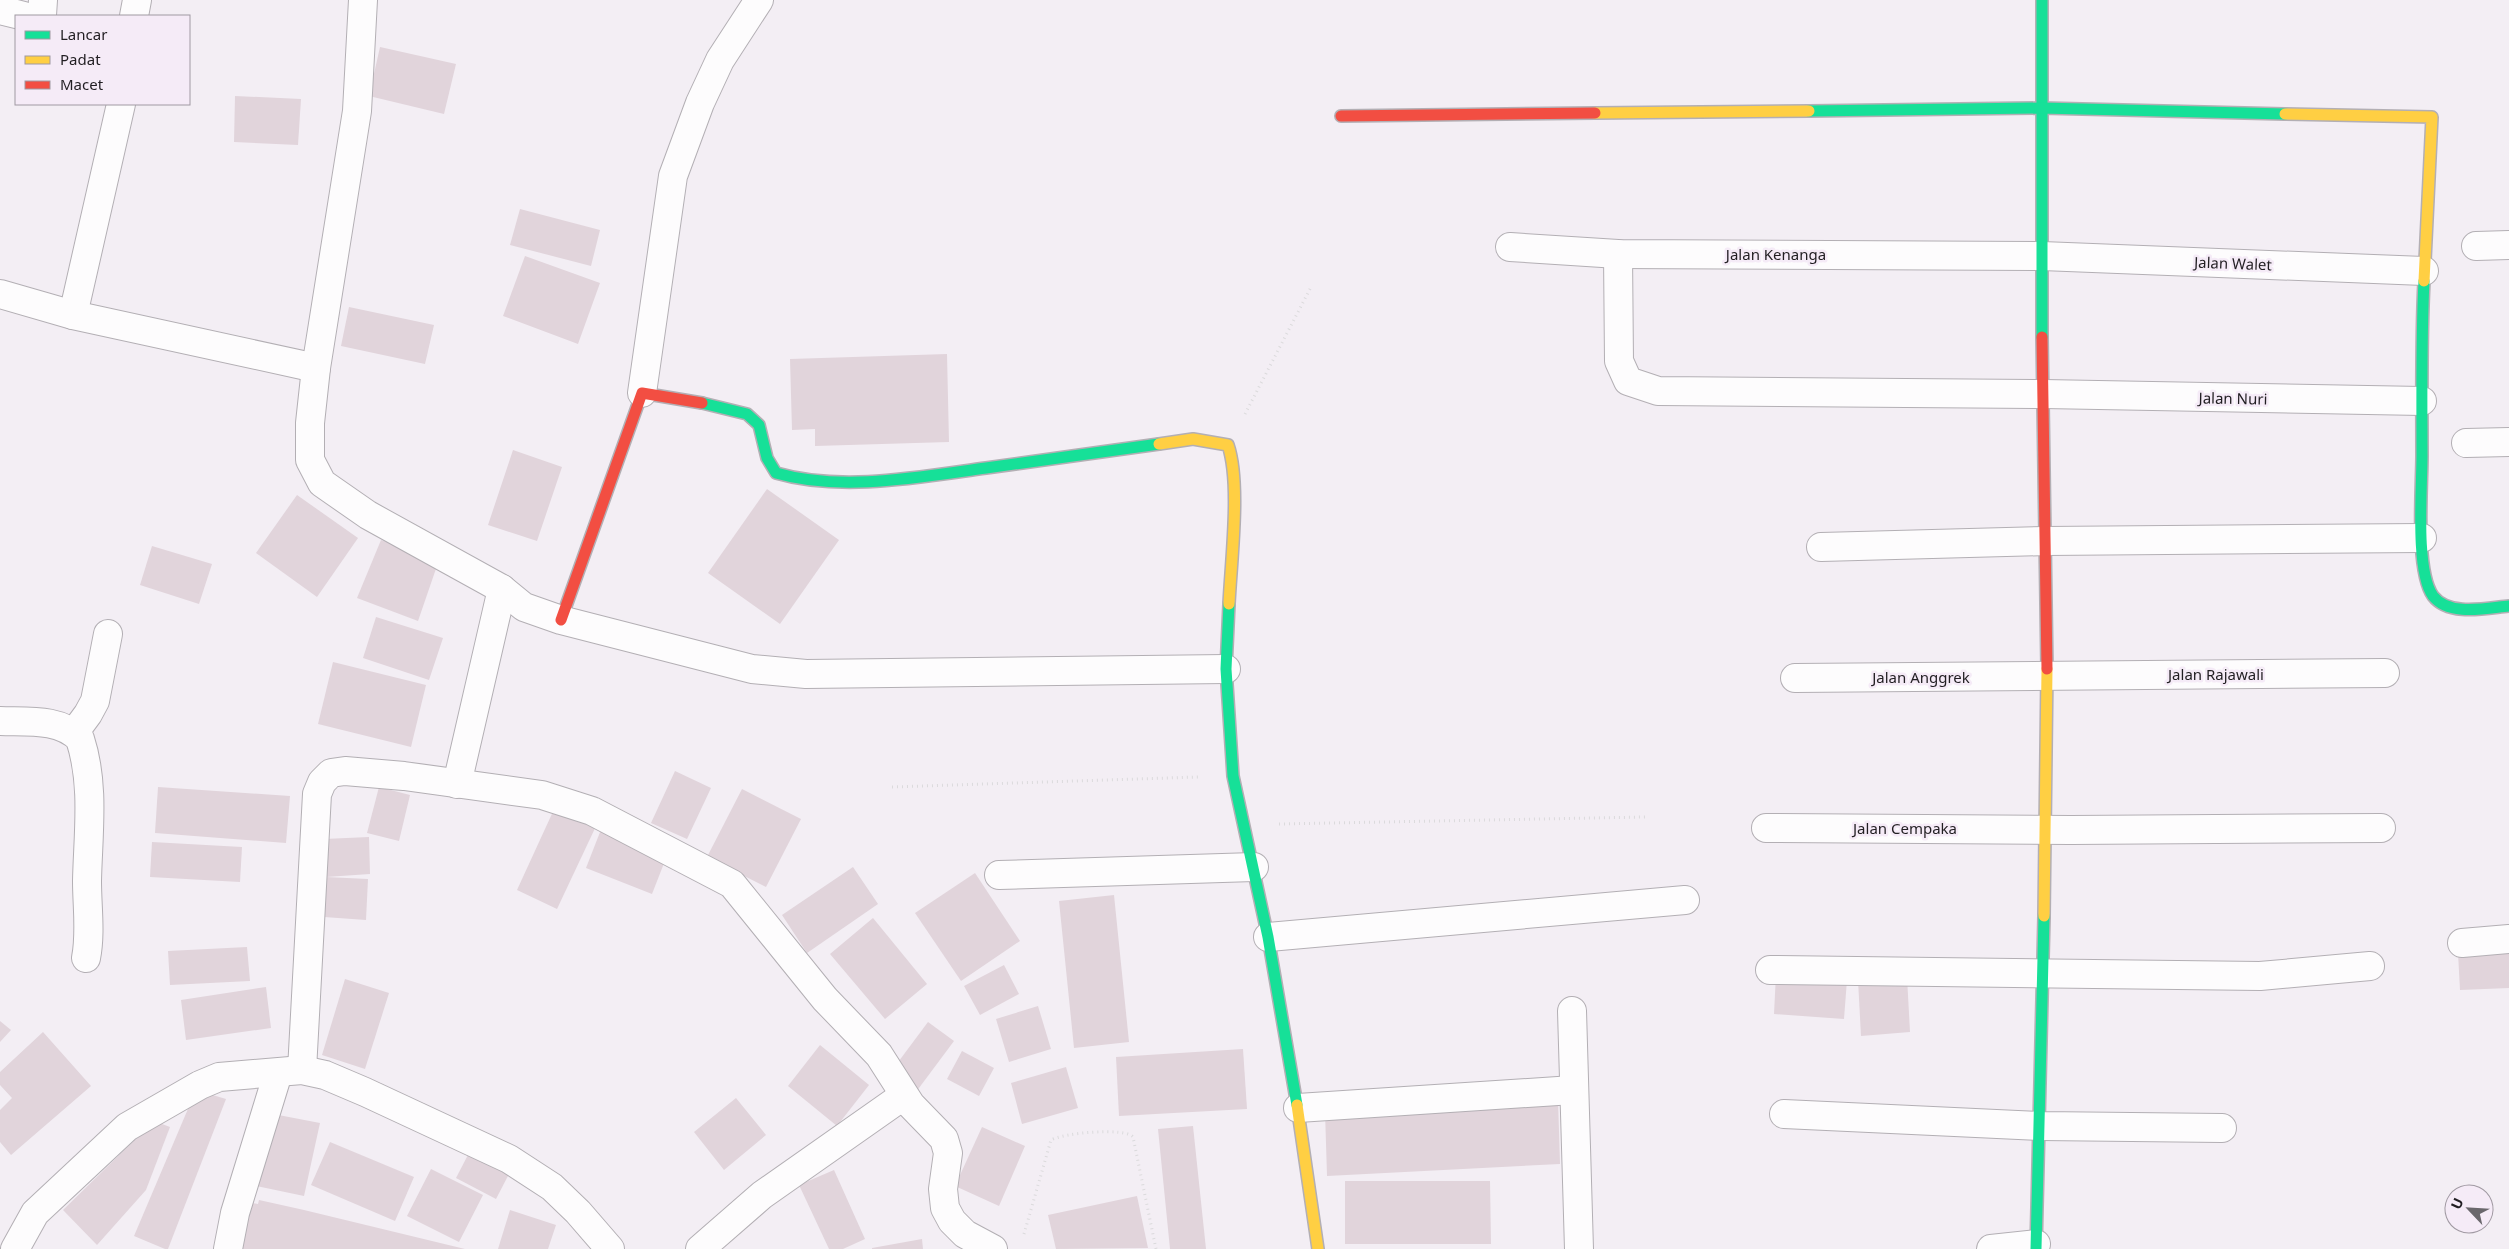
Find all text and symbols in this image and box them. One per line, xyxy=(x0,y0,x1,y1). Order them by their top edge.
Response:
legend xyxy=(15,15,190,105)
text: Lancar xyxy=(60,24,107,44)
text: Padat xyxy=(60,49,101,69)
text: Macet xyxy=(60,74,104,94)
street label: Jalan Kenanga xyxy=(1724,244,1826,264)
street label: Jalan Walet xyxy=(2192,252,2273,274)
street label: Jalan Nuri xyxy=(2196,387,2268,409)
street label: Jalan Rajawali xyxy=(2166,664,2264,684)
street label: Jalan Anggrek xyxy=(1870,667,1970,687)
street label: Jalan Cempaka xyxy=(1851,818,1957,838)
north arrow xyxy=(2444,1184,2494,1234)
text: U xyxy=(2446,1194,2468,1212)

